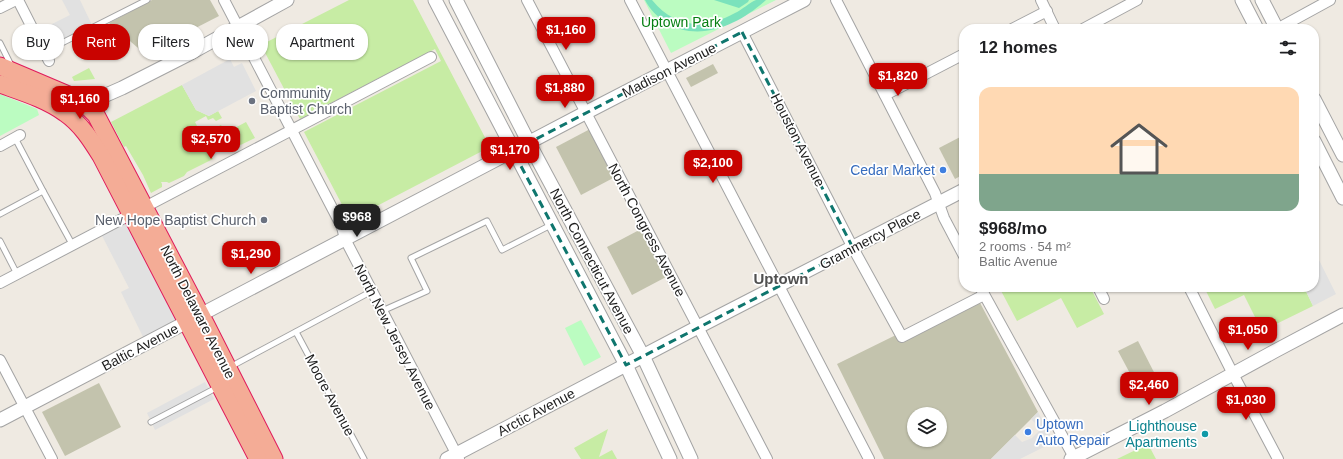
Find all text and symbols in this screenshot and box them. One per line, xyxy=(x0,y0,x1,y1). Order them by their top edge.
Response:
park label: Uptown Park xyxy=(641,14,722,30)
pin: $1,160 xyxy=(533,17,599,51)
text: $1,160 xyxy=(546,22,586,37)
chip: Buy xyxy=(12,24,64,60)
chip: Rent xyxy=(72,24,130,60)
chip: Filters xyxy=(138,24,204,60)
chip: New xyxy=(212,24,268,60)
chip: Apartment xyxy=(276,24,368,60)
icon: filters xyxy=(1277,37,1299,59)
text: 12 homes xyxy=(979,38,1057,57)
street label: Madison Avenue xyxy=(619,39,719,101)
pin: $1,820 xyxy=(865,63,931,97)
text: $1,820 xyxy=(878,68,918,83)
pin: $1,880 xyxy=(532,75,598,109)
text: $1,880 xyxy=(545,80,585,95)
place label: Community Baptist Church xyxy=(260,85,352,117)
pin: $1,160 xyxy=(47,86,113,120)
text: $1,160 xyxy=(60,91,100,106)
street label: Houston Avenue xyxy=(768,91,828,189)
marker: Community Baptist Church xyxy=(247,96,257,106)
icon: home xyxy=(1103,113,1175,185)
pin: $2,570 xyxy=(178,126,244,160)
text: $2,570 xyxy=(191,131,231,146)
pin: $1,170 xyxy=(477,137,543,171)
text: $1,170 xyxy=(490,142,530,157)
pin: $2,100 xyxy=(680,150,746,184)
text: $2,100 xyxy=(693,155,733,170)
street label: North Congress Avenue xyxy=(605,161,689,299)
place label: Cedar Market xyxy=(850,162,935,178)
marker: Cedar Market xyxy=(938,165,948,175)
street label: North Connecticut Avenue xyxy=(547,186,637,337)
pin: $968 xyxy=(333,204,381,238)
street label: Grammercy Place xyxy=(817,206,923,272)
text: $968 xyxy=(343,209,371,224)
place label: New Hope Baptist Church xyxy=(95,212,256,228)
marker: New Hope Baptist Church xyxy=(259,215,269,225)
text: $968/mo xyxy=(979,219,1047,238)
text: 2 rooms · 54 m² xyxy=(979,239,1071,254)
pin: $1,290 xyxy=(218,241,284,275)
street label: North Delaware Avenue xyxy=(157,243,239,382)
text: $1,290 xyxy=(231,246,271,261)
text: Baltic Avenue xyxy=(979,254,1058,269)
street label: North New Jersey Avenue xyxy=(351,261,439,413)
district label: Uptown xyxy=(754,270,808,287)
pin: $1,050 xyxy=(1215,317,1281,351)
street label: Baltic Avenue xyxy=(99,320,181,374)
text: $1,050 xyxy=(1228,322,1268,337)
street label: Moore Avenue xyxy=(302,351,358,439)
pin: $2,460 xyxy=(1116,372,1182,406)
text: $2,460 xyxy=(1129,377,1169,392)
street label: Arctic Avenue xyxy=(495,385,578,439)
pin: $1,030 xyxy=(1213,387,1279,421)
text: $1,030 xyxy=(1226,392,1266,407)
map controls xyxy=(907,407,947,447)
button: layers xyxy=(907,407,947,447)
place label: Uptown Auto Repair xyxy=(1036,416,1110,448)
place label: Lighthouse Apartments xyxy=(1125,418,1197,450)
marker: Uptown Auto Repair xyxy=(1023,427,1033,437)
marker: Lighthouse Apartments xyxy=(1200,429,1210,439)

